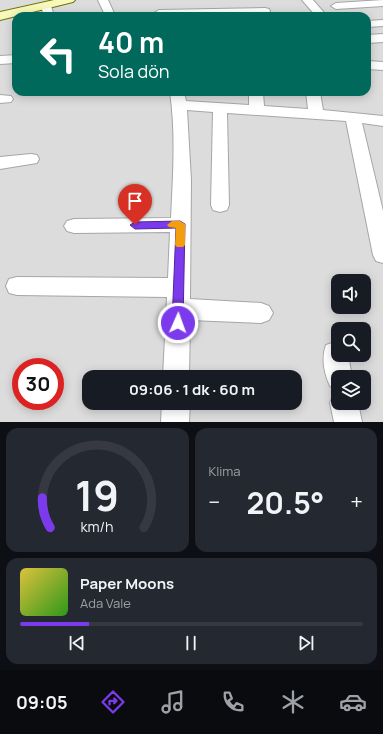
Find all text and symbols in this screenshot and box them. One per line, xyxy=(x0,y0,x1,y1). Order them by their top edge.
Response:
text: 40 m xyxy=(98,23,164,61)
icon: left xyxy=(32,28,84,80)
text: Sola dön xyxy=(98,59,170,83)
pin xyxy=(118,184,152,225)
icon: arrive xyxy=(124,190,146,212)
map controls xyxy=(331,274,371,410)
button: sound xyxy=(331,274,371,314)
position arrow xyxy=(157,302,199,344)
button: search xyxy=(331,322,371,362)
speed limit sign: 30 xyxy=(12,358,64,410)
button: layers xyxy=(331,370,371,410)
text: 09:06 · 1 dk · 60 m xyxy=(129,379,255,400)
text: Klima xyxy=(209,462,241,480)
text: 19 xyxy=(75,467,119,523)
text: 20.5° xyxy=(246,482,324,523)
text: − xyxy=(209,487,220,517)
text: + xyxy=(350,487,363,517)
text: km/h xyxy=(81,517,114,536)
text: Paper Moons xyxy=(80,573,174,594)
text: Ada Vale xyxy=(80,594,131,612)
icon: previous xyxy=(66,632,88,654)
icon: pause xyxy=(180,632,202,654)
icon: next xyxy=(295,632,317,654)
icon: directions xyxy=(99,688,127,716)
icon: music xyxy=(159,688,187,716)
icon: phone xyxy=(219,688,247,716)
icon: climate xyxy=(279,688,307,716)
icon: car xyxy=(339,688,367,716)
text: 09:05 xyxy=(16,690,68,714)

